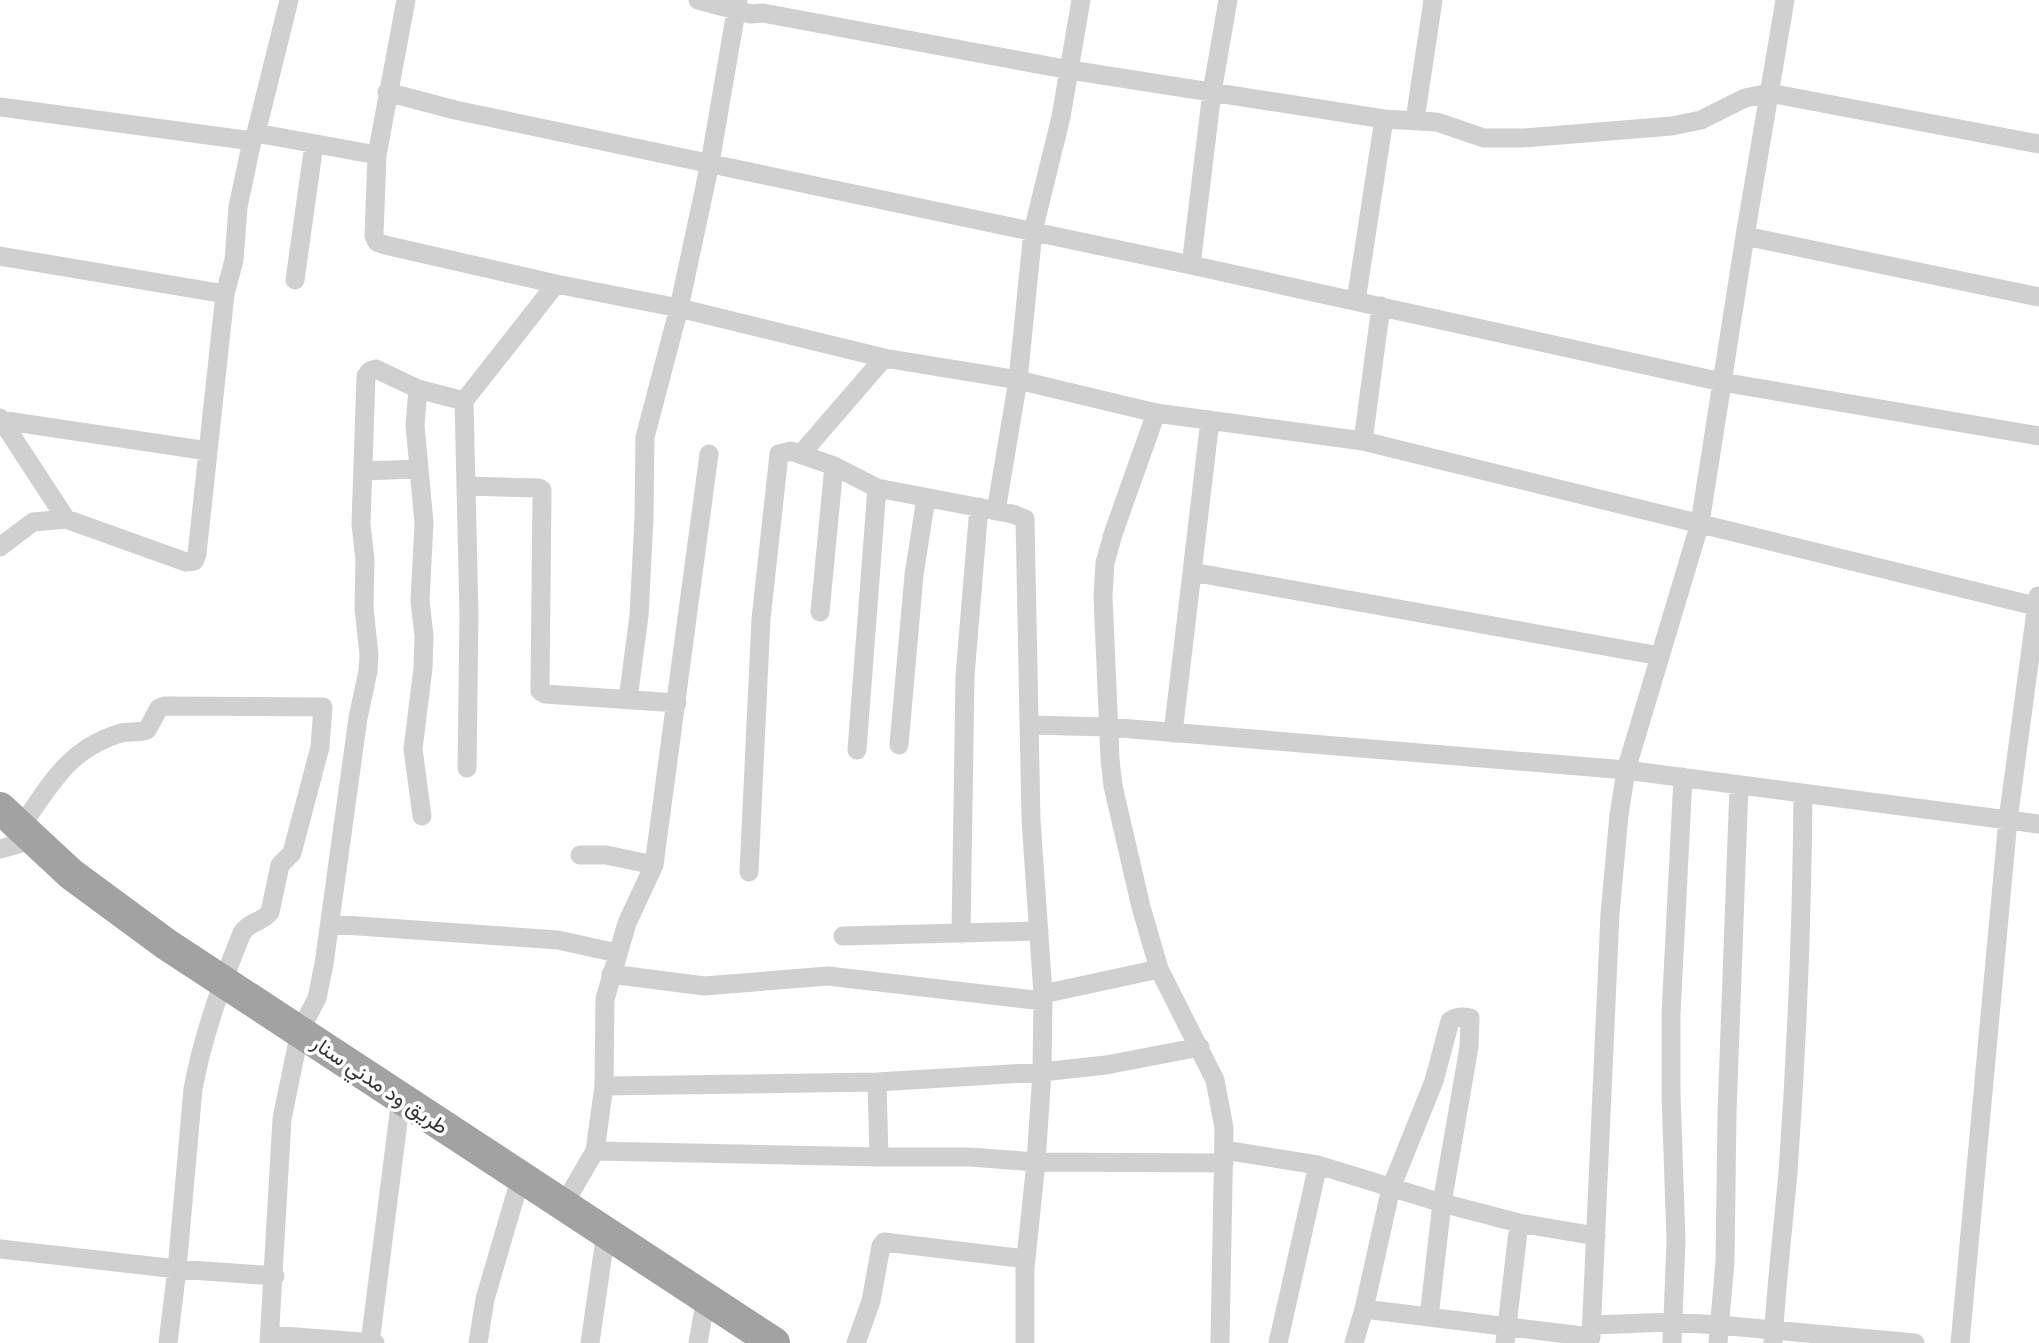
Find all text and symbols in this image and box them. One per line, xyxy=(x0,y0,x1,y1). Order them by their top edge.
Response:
street label: طريق ود مدني سنار xyxy=(304,1029,453,1144)

